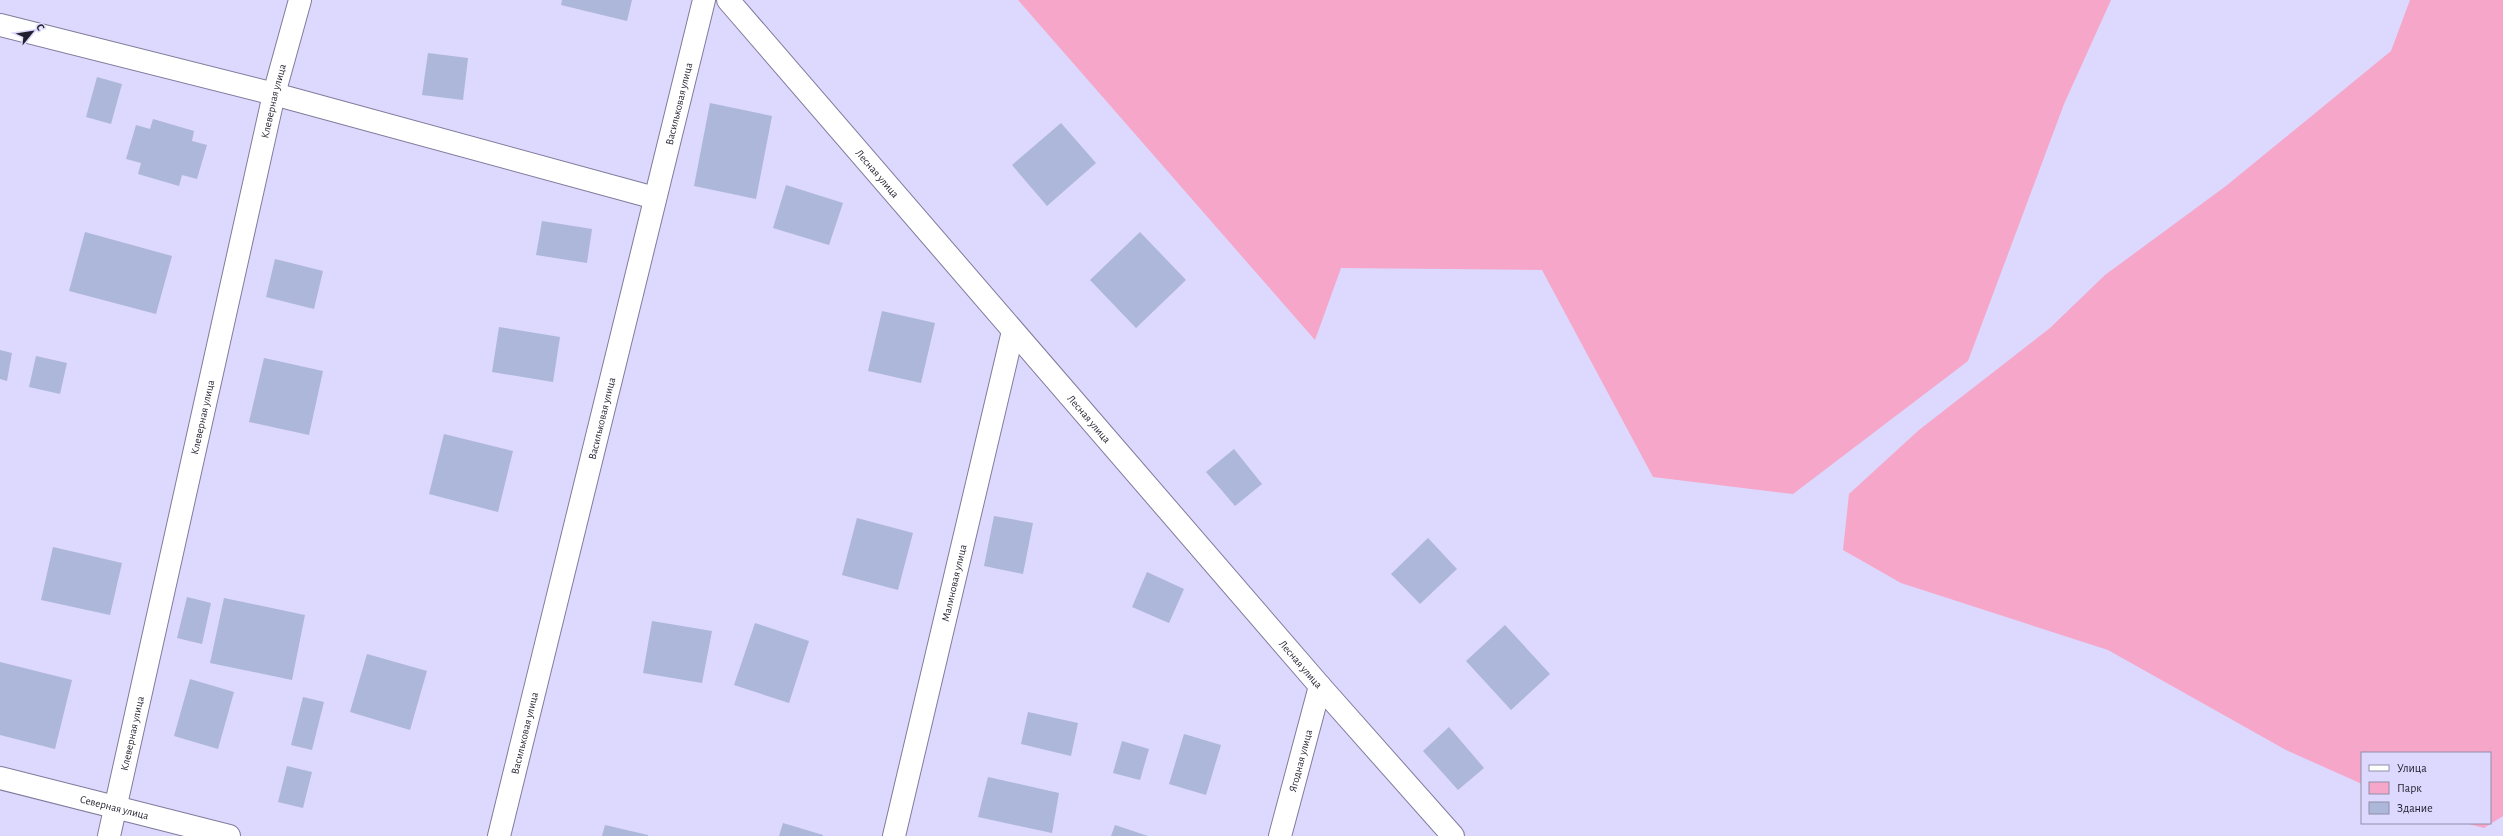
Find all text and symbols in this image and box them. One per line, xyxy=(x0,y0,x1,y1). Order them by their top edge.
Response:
north arrow xyxy=(12,12,52,52)
text: С xyxy=(34,22,47,33)
street label: Васильковая улица xyxy=(664,62,694,146)
street label: Клеверная улица xyxy=(259,63,288,139)
street label: Лесная улица xyxy=(854,147,901,200)
street label: Васильковая улица xyxy=(587,376,617,461)
street label: Клеверная улица xyxy=(189,379,216,456)
street label: Лесная улица xyxy=(1065,393,1113,445)
street label: Малиновая улица xyxy=(940,543,969,623)
street label: Лесная улица xyxy=(1277,638,1324,690)
street label: Васильковая улица xyxy=(509,691,540,775)
street label: Клеверная улица xyxy=(119,695,146,772)
street label: Ягодная улица xyxy=(1287,728,1314,793)
legend xyxy=(2361,752,2491,824)
text: Улица xyxy=(2397,762,2427,774)
text: Парк xyxy=(2397,782,2422,794)
street label: Северная улица xyxy=(79,793,150,821)
text: Здание xyxy=(2397,802,2433,814)

